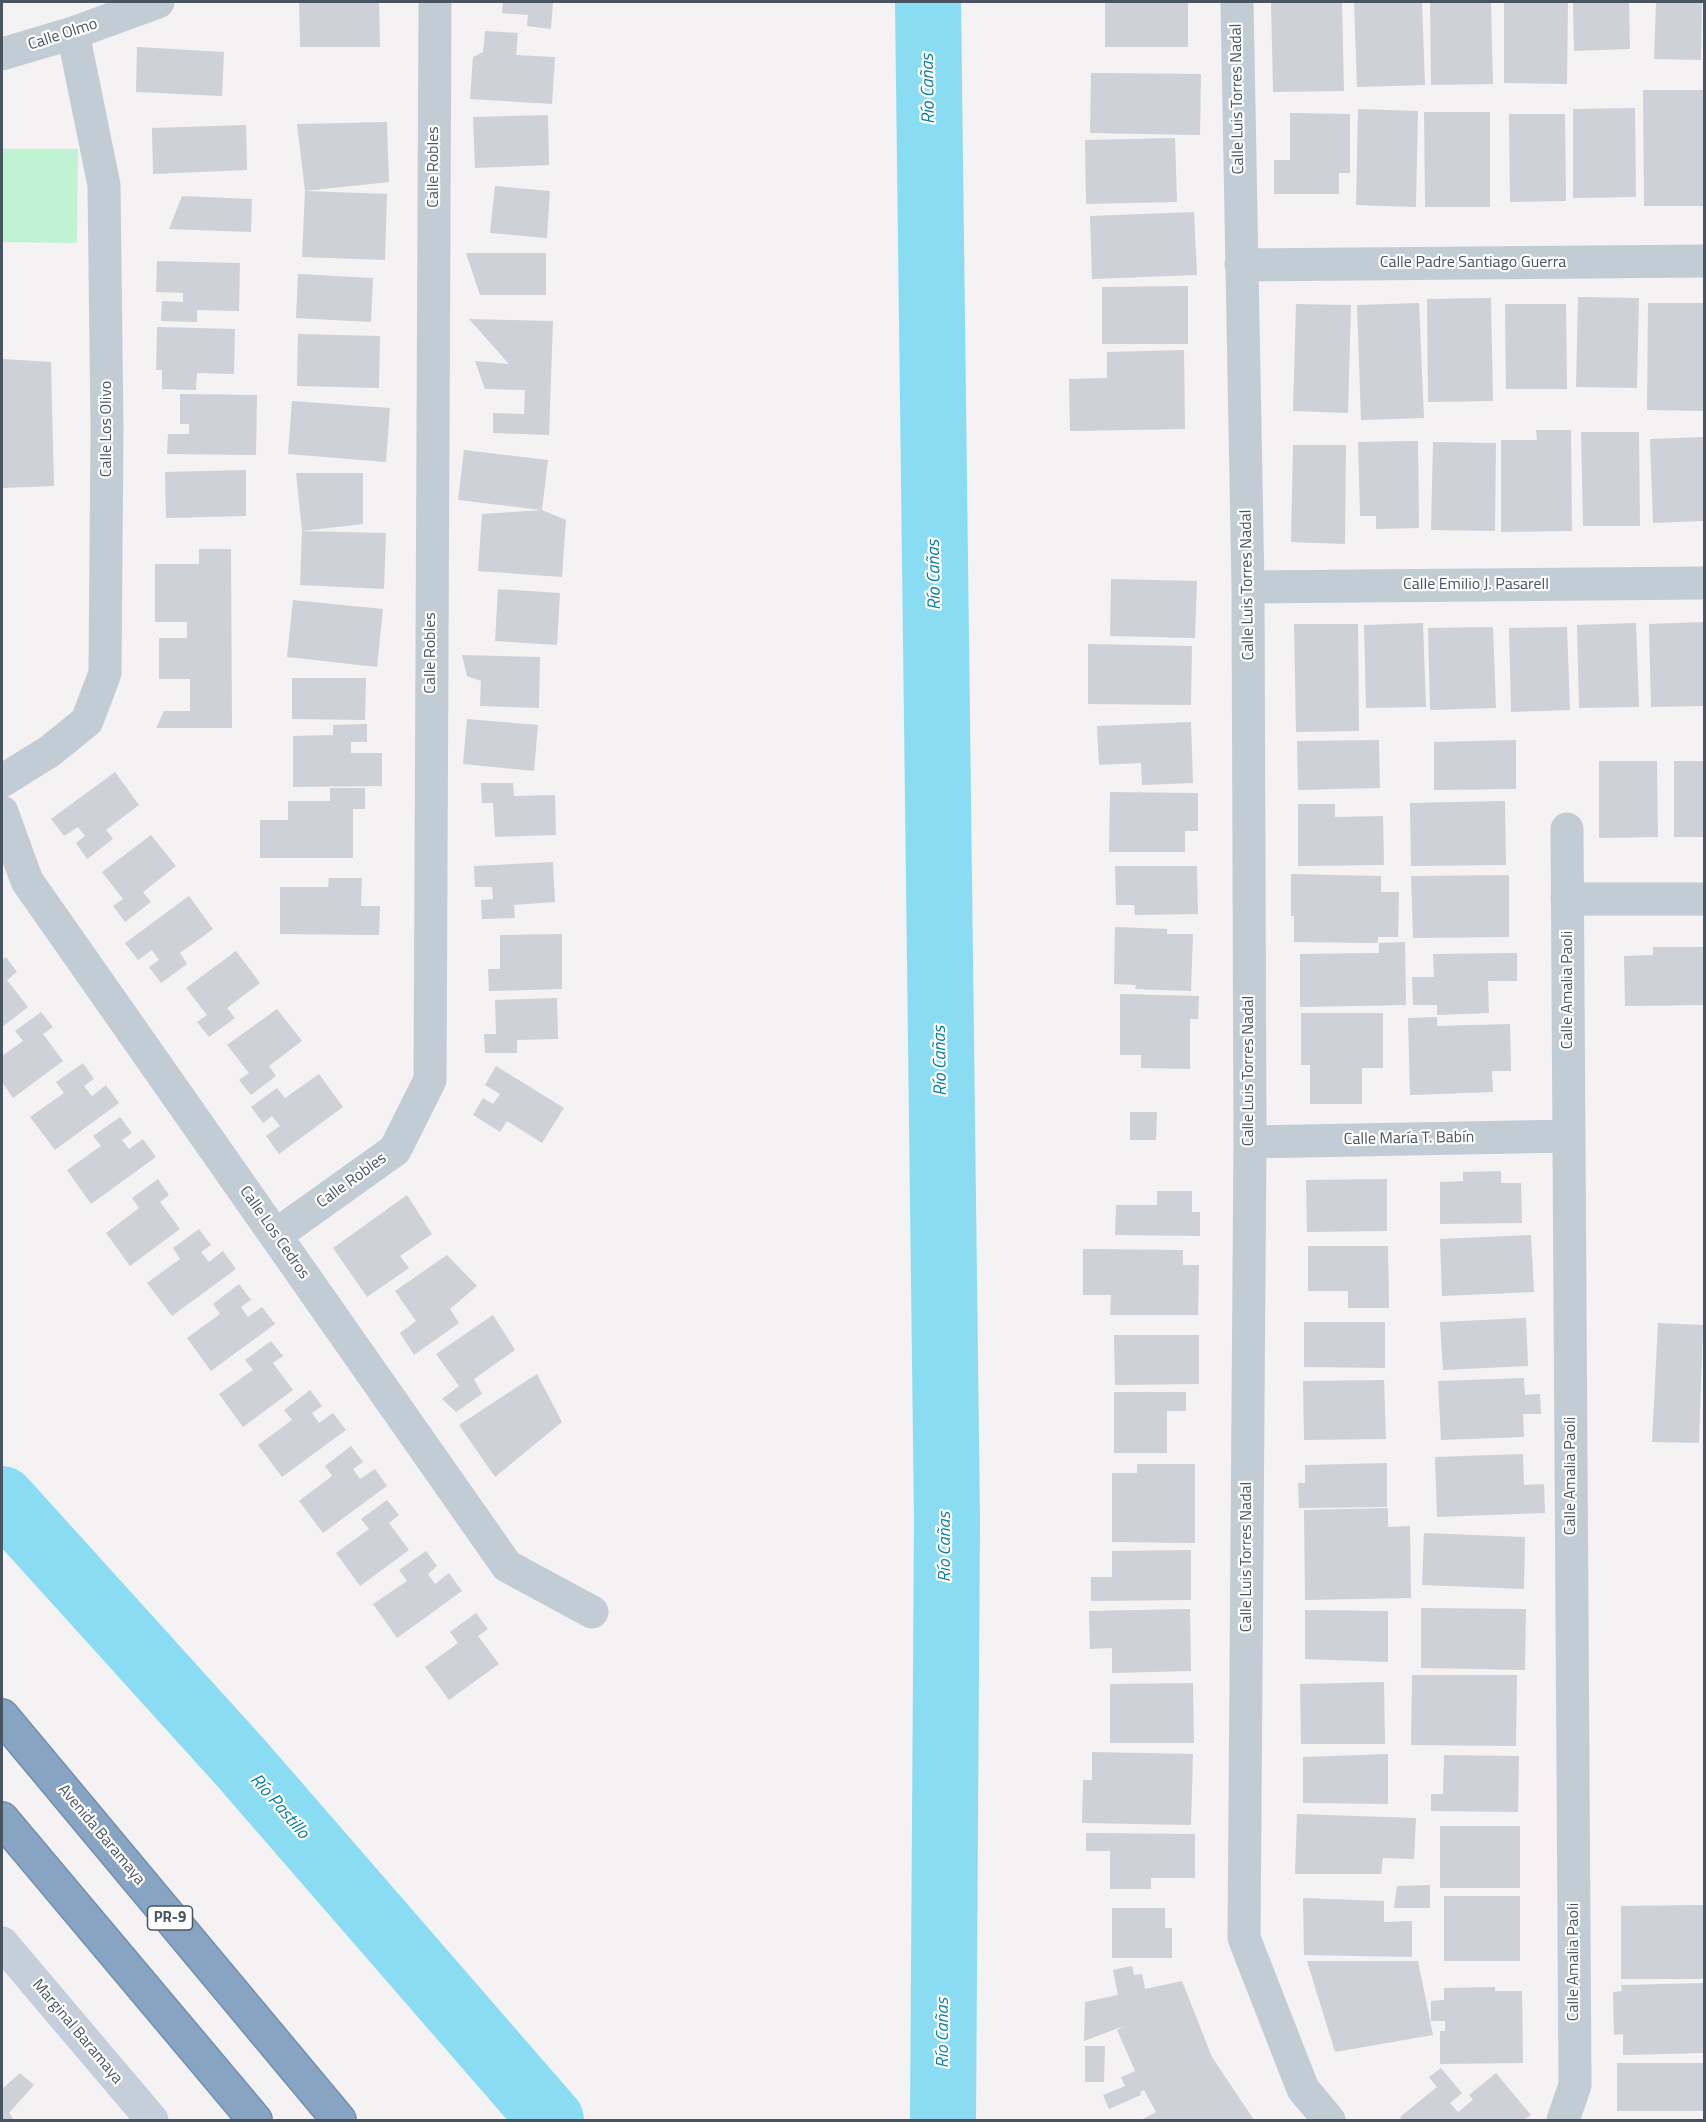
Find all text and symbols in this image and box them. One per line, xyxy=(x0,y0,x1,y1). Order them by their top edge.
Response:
street label: Calle Olmo xyxy=(26,15,100,55)
street label: Calle Luis Torres Nadal xyxy=(1227,24,1249,174)
water label: Río Cañas xyxy=(918,54,940,124)
street label: Calle Robles xyxy=(424,126,444,208)
street label: Calle Padre Santiago Guerra xyxy=(1380,253,1566,273)
street label: Calle Los Olivo xyxy=(97,381,117,477)
street label: Calle Luis Torres Nadal xyxy=(1237,510,1259,660)
water label: Río Cañas xyxy=(924,540,946,610)
street label: Calle Emilio J. Pasarell xyxy=(1403,575,1549,595)
street label: Calle Robles xyxy=(421,612,441,694)
street label: Calle Amalia Paoli xyxy=(1558,931,1578,1049)
street label: Calle Luis Torres Nadal xyxy=(1239,996,1259,1146)
water label: Río Cañas xyxy=(930,1026,952,1096)
street label: Calle María T. Babín xyxy=(1344,1128,1474,1150)
street label: Calle Robles xyxy=(313,1149,391,1213)
street label: Calle Los Cedros xyxy=(235,1183,313,1283)
street label: Calle Amalia Paoli xyxy=(1561,1417,1581,1535)
street label: Calle Luis Torres Nadal xyxy=(1237,1482,1257,1632)
water label: Río Cañas xyxy=(935,1512,957,1582)
water label: Río Pastillo xyxy=(245,1770,313,1844)
street label: Avenida Baramaya xyxy=(53,1781,149,1889)
street label: Calle Amalia Paoli xyxy=(1564,1903,1584,2021)
road number: PR-9 xyxy=(148,1906,192,1930)
street label: Marginal Baramaya xyxy=(28,1976,126,2088)
water label: Río Cañas xyxy=(933,1998,955,2068)

